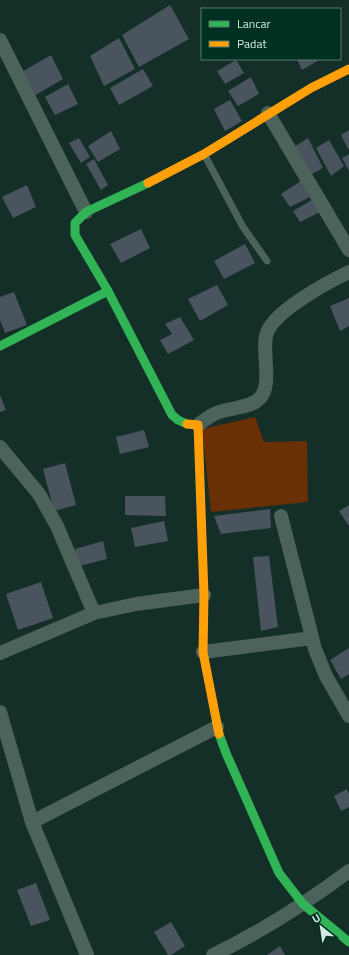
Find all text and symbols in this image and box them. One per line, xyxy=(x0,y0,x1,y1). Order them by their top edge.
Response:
legend xyxy=(201,8,341,60)
text: Lancar xyxy=(237,14,271,33)
text: Padat xyxy=(237,34,267,53)
north arrow xyxy=(301,907,341,947)
text: U xyxy=(309,910,323,927)

